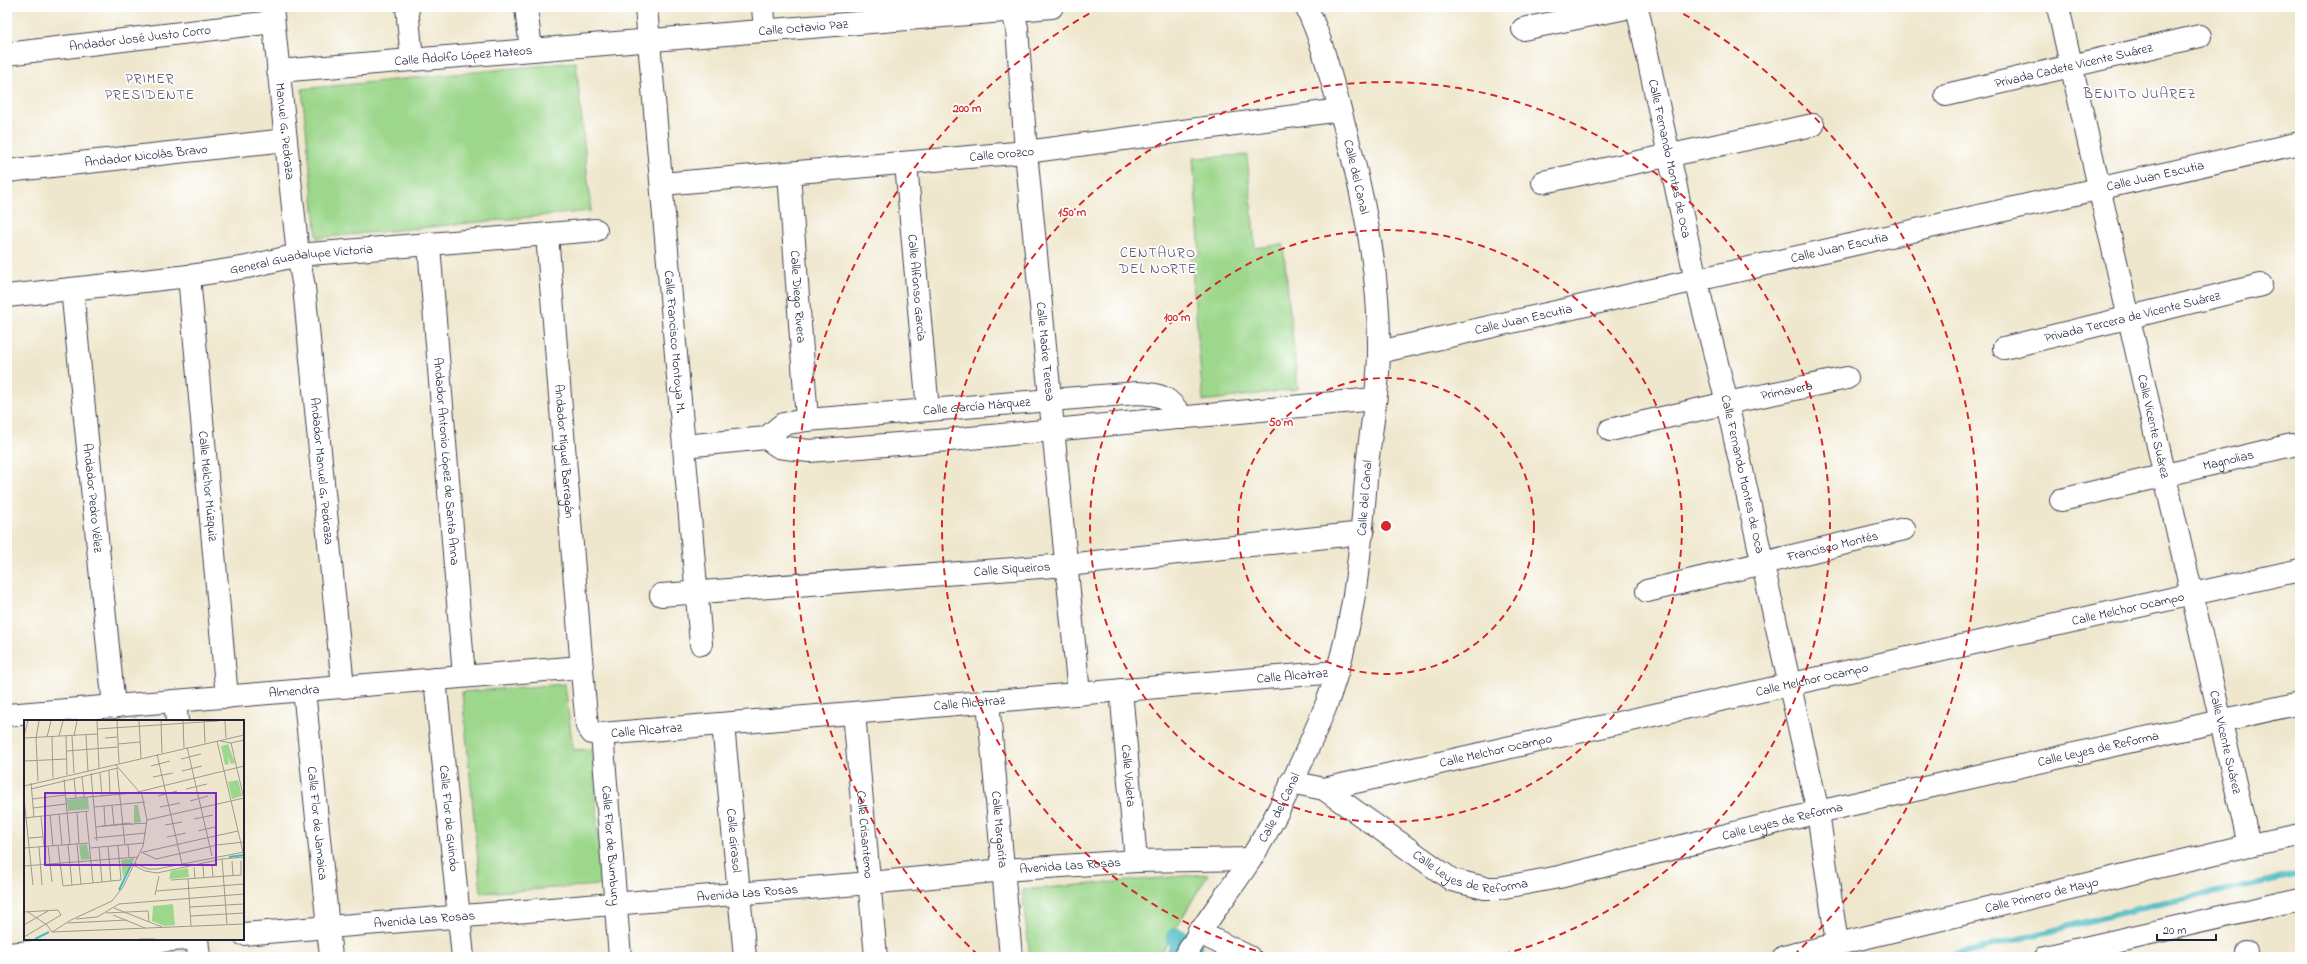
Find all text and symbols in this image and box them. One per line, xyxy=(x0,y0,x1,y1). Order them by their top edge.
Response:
street label: Calle Octavio Paz xyxy=(758,14,849,41)
street label: Andador José Justo Corro xyxy=(68,20,212,56)
street label: Privada Cadete Vicente Suárez xyxy=(1993,38,2155,93)
street label: Calle Adolfo López Mateos xyxy=(394,40,534,71)
district label: PRIMER PRESIDENTE xyxy=(105,69,195,106)
street label: Calle Fernando Montes de Oca xyxy=(1643,77,1696,240)
street label: Manuel G. Pedraza xyxy=(271,82,300,181)
district label: BENITO JUAREZ xyxy=(2083,84,2196,105)
text: 200 m xyxy=(952,100,982,118)
street label: Calle del Canal xyxy=(1338,138,1374,216)
street label: Andador Nicolás Bravo xyxy=(84,139,209,172)
street label: Calle Orozco xyxy=(968,141,1036,166)
street label: Calle Juan Escutia xyxy=(2105,156,2206,196)
text: 150 m xyxy=(1058,204,1087,222)
street label: Calle Juan Escutia xyxy=(1789,227,1890,268)
street label: Calle Alfonso García xyxy=(903,233,931,342)
street label: General Guadalupe Victoria xyxy=(229,239,374,279)
district label: CENTAURO DEL NORTE xyxy=(1118,243,1197,280)
street label: Calle Diego Rivera xyxy=(785,250,811,344)
street label: Calle Francisco Montoya M. xyxy=(659,270,691,414)
street label: Privada Tercera de Vicente Suárez xyxy=(2042,286,2223,347)
street label: Calle Juan Escutia xyxy=(1473,299,1574,340)
street label: Calle Madre Teresa xyxy=(1031,301,1060,402)
text: 100 m xyxy=(1164,309,1191,327)
street label: Andador Antonio López de Santa Anna xyxy=(429,357,464,566)
street label: Calle Vicente Suárez xyxy=(2133,373,2175,481)
street label: Primavera xyxy=(1759,376,1814,405)
street label: Andador Miguel Barragán xyxy=(550,383,579,519)
street label: Calle García Márquez xyxy=(922,392,1032,420)
street label: Calle Fernando Montes de Oca xyxy=(1716,393,1770,555)
street label: Andador Manuel G. Pedraza xyxy=(305,397,339,546)
text: 50 m xyxy=(1269,414,1294,432)
street label: Calle Melchor Múzquiz xyxy=(194,430,222,543)
street label: Andador Pedro Vélez xyxy=(78,443,108,554)
street label: Magnolias xyxy=(2201,445,2256,475)
street label: Calle del Canal xyxy=(1352,459,1377,537)
centre of rings xyxy=(1379,519,1393,533)
street label: Francisco Montés xyxy=(1784,526,1881,567)
street label: Calle Siqueiros xyxy=(973,557,1051,581)
street label: Calle Melchor Ocampo xyxy=(2070,587,2186,630)
street label: Calle Melchor Ocampo xyxy=(1754,658,1870,701)
street label: Calle Alcatraz xyxy=(1256,663,1329,688)
street label: Almendra xyxy=(268,679,320,703)
street label: Calle Vicente Suárez xyxy=(2205,688,2247,796)
street label: Calle Alcatraz xyxy=(933,690,1006,715)
street label: Calle Alcatraz xyxy=(610,718,684,743)
inset map xyxy=(24,720,244,940)
street label: Calle Leyes de Reforma xyxy=(2036,726,2161,772)
street label: Calle Melchor Ocampo xyxy=(1438,729,1554,772)
street label: Calle Violeta xyxy=(1116,744,1141,808)
street label: Calle Flor de Guindo xyxy=(434,764,464,873)
street label: Calle Flor de Jamaica xyxy=(302,765,333,881)
street label: Calle del Canal xyxy=(1253,770,1305,846)
street label: Calle Flor de Bumbury xyxy=(597,785,625,907)
street label: Calle Crisantemo xyxy=(852,790,878,880)
street label: Calle Margarita xyxy=(987,790,1012,869)
street label: Calle Leyes de Reforma xyxy=(1720,797,1845,845)
street label: Calle Girasol xyxy=(722,808,746,873)
street label: Calle Leyes de Reforma xyxy=(1408,845,1529,898)
street label: Avenida Las Rosas xyxy=(1019,853,1122,878)
street label: Calle Primero de Mayo xyxy=(1983,872,2101,918)
street label: Avenida Las Rosas xyxy=(696,879,799,907)
street label: Avenida Las Rosas xyxy=(373,906,476,933)
scale bar xyxy=(2157,916,2216,942)
text: 20 m xyxy=(2163,922,2186,940)

